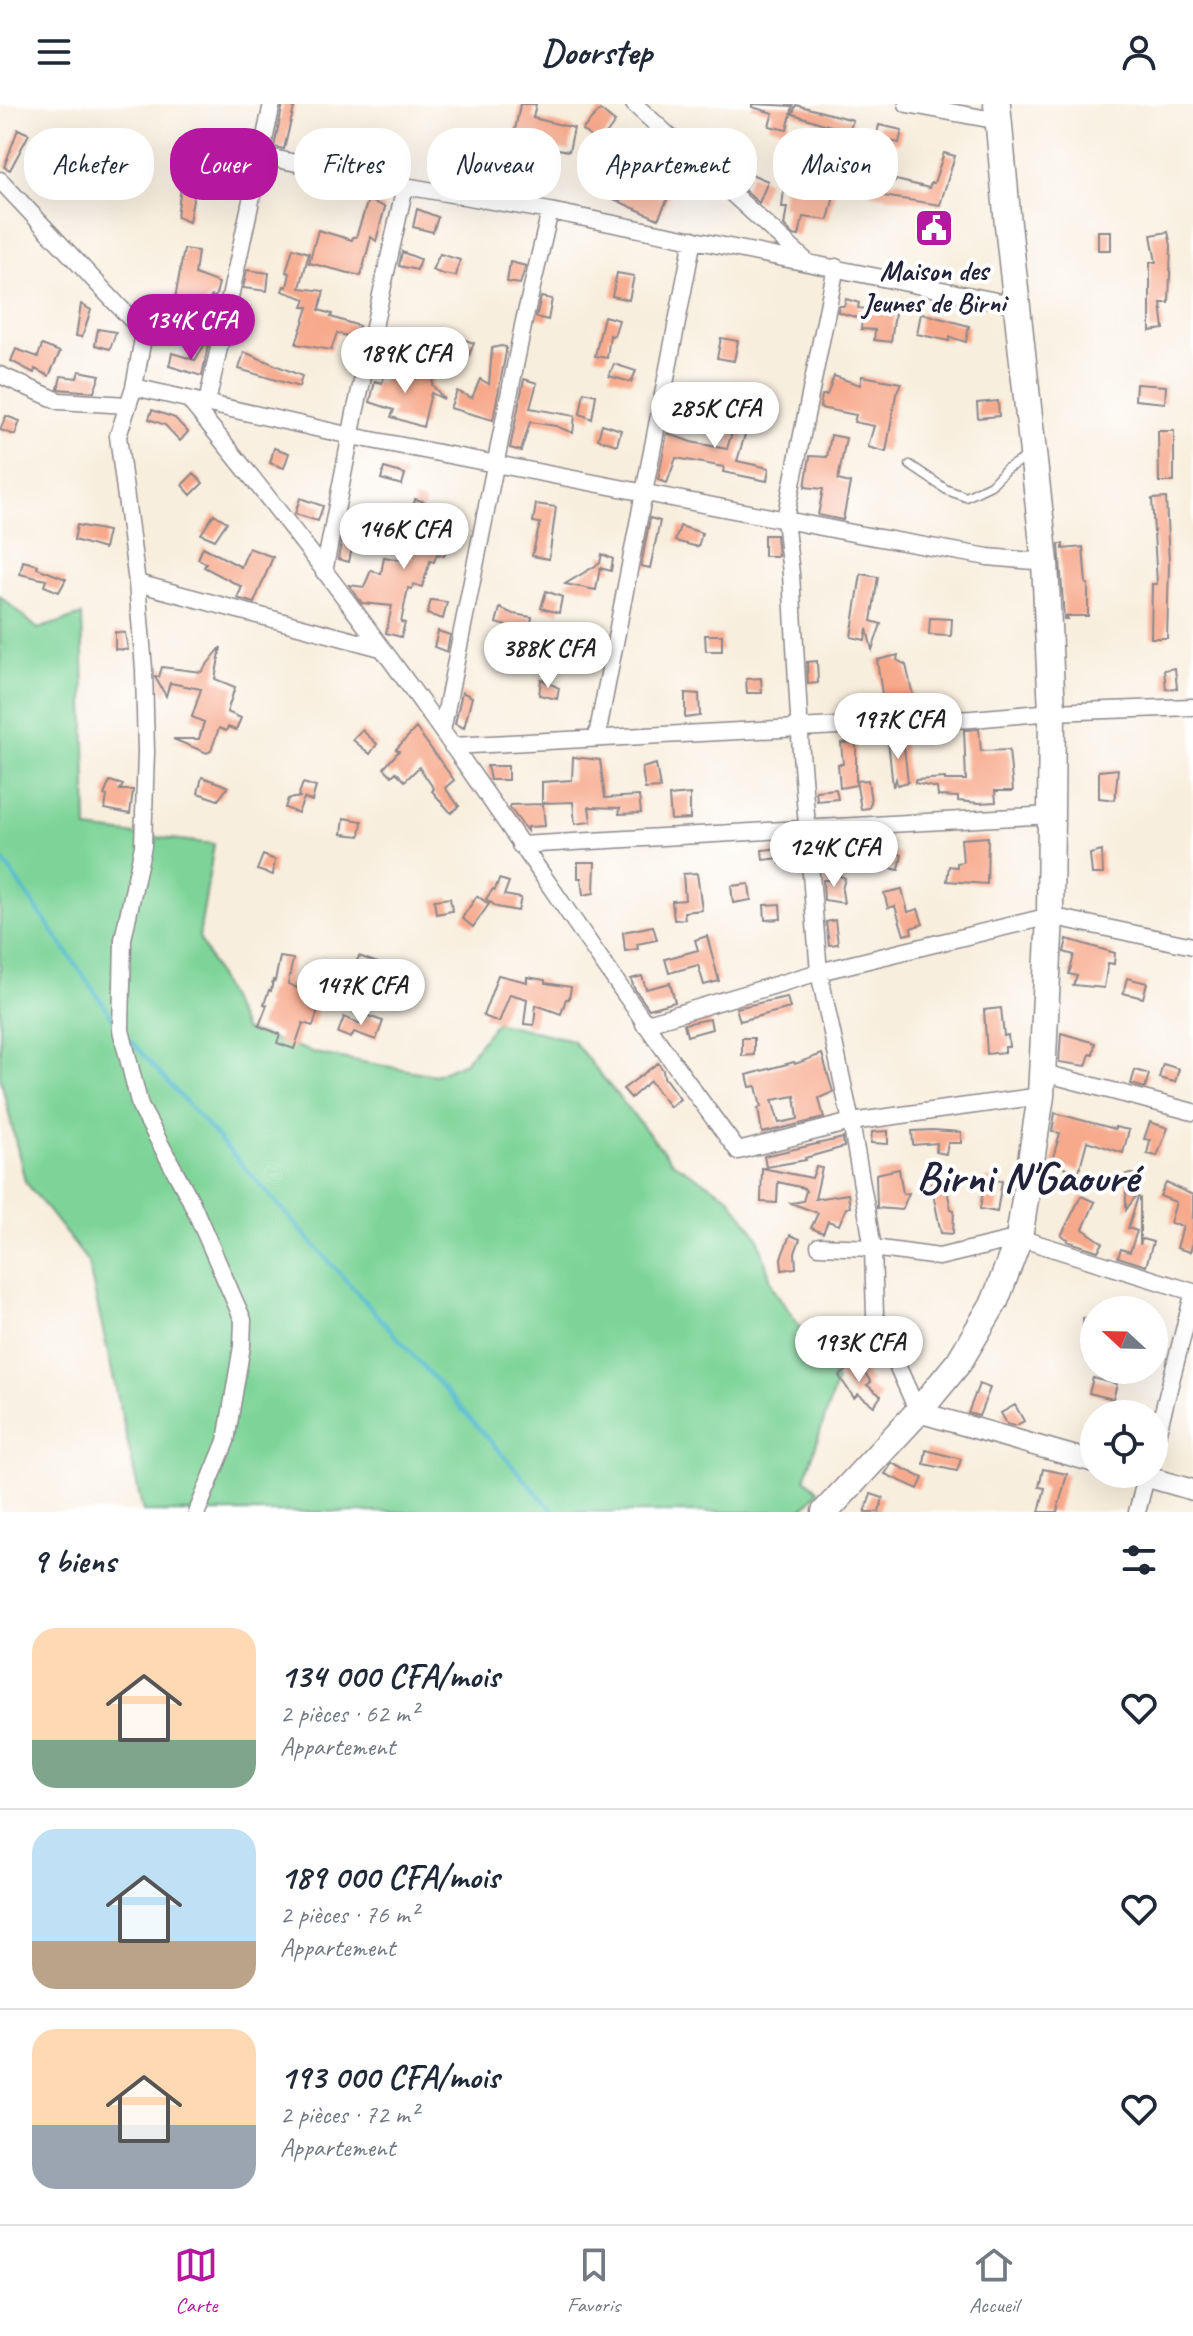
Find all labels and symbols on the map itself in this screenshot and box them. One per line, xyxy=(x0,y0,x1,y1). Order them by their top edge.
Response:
public building icon: Maison des Jeunes de Birni xyxy=(913,207,955,249)
place label: Maison des Jeunes de Birni xyxy=(861,253,1009,320)
pin: 134K CFA xyxy=(108,294,274,362)
pin: 189K CFA xyxy=(322,327,488,395)
pin: 285K CFA xyxy=(632,382,798,450)
pin: 146K CFA xyxy=(321,503,487,571)
pin: 388K CFA xyxy=(465,622,631,690)
pin: 197K CFA xyxy=(815,693,981,761)
pin: 124K CFA xyxy=(751,821,917,889)
pin: 147K CFA xyxy=(278,959,444,1027)
district label: Birni N'Gaouré xyxy=(916,1150,1144,1205)
north arrow xyxy=(1080,1296,1168,1384)
pin: 193K CFA xyxy=(776,1316,942,1384)

